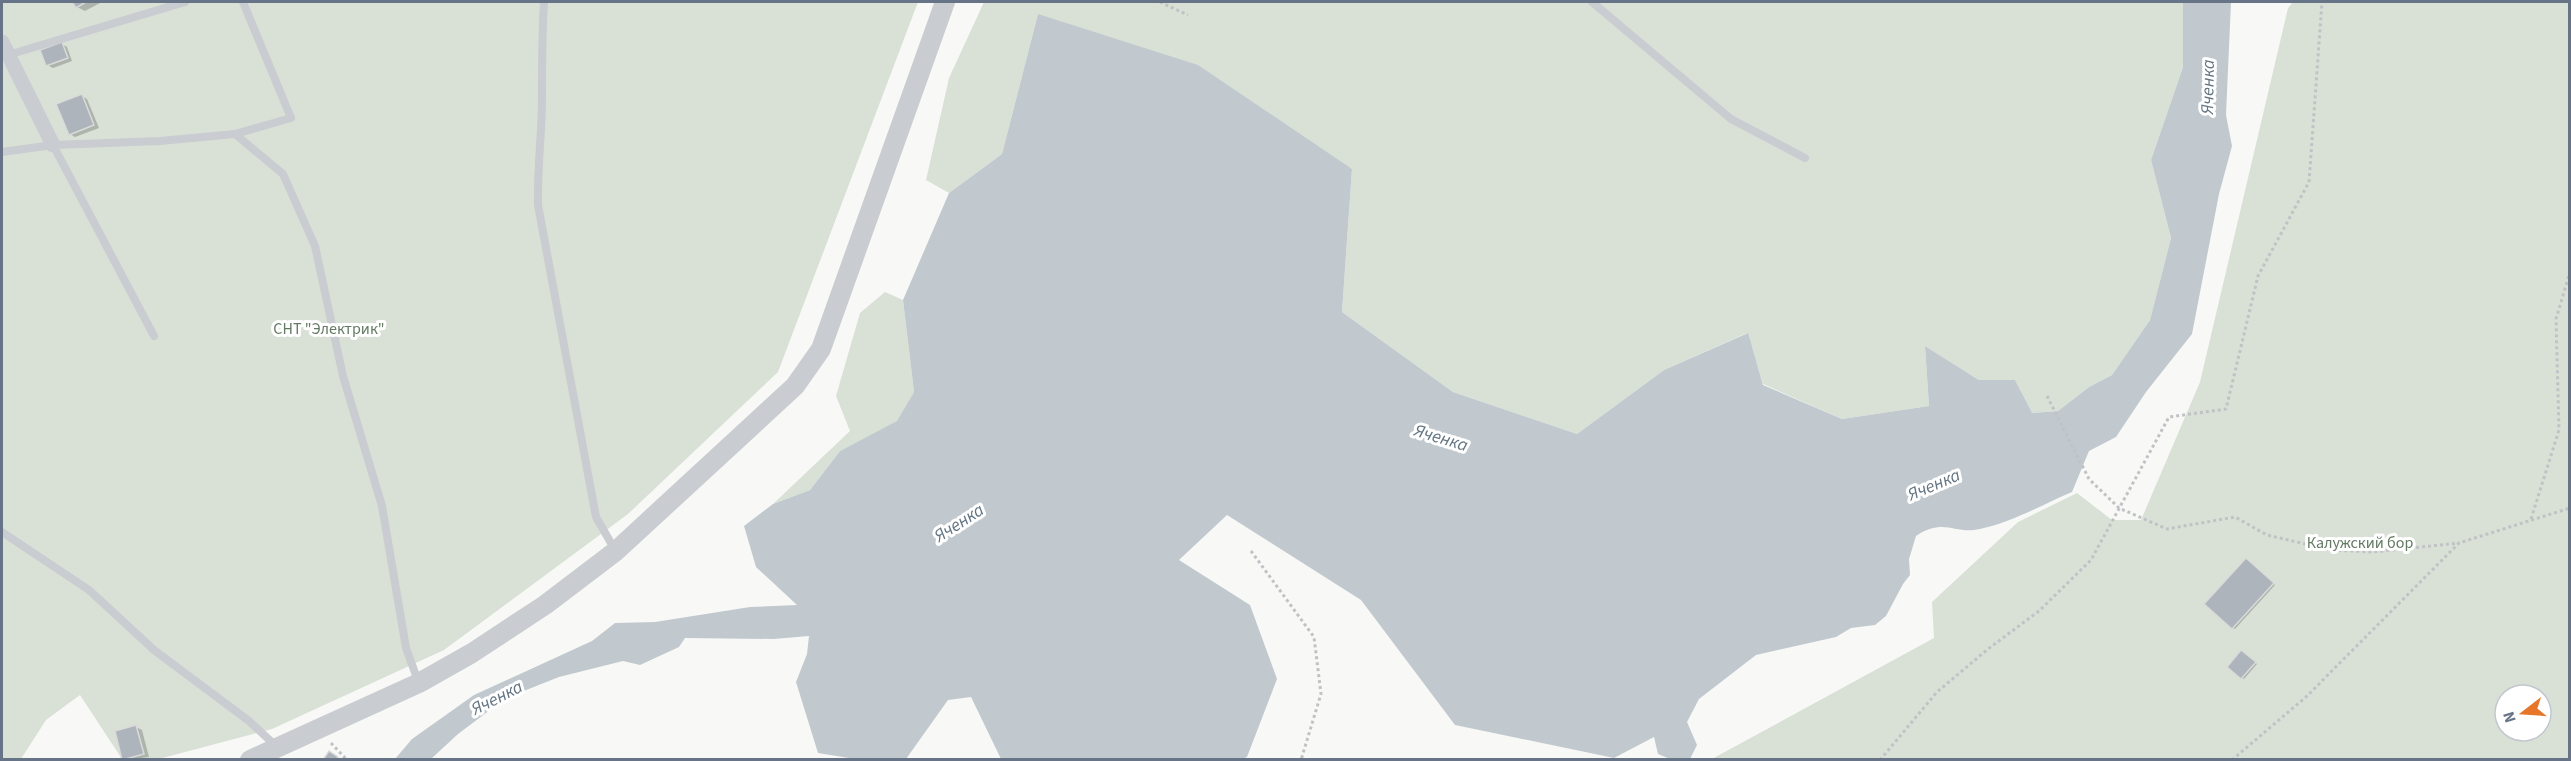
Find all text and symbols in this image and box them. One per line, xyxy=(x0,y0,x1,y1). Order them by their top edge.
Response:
water label: Яченка xyxy=(2195,59,2221,116)
park label: СНТ "Электрик" xyxy=(273,318,385,340)
water label: Яченка xyxy=(1410,418,1471,458)
water label: Яченка xyxy=(1903,463,1964,508)
water label: Яченка xyxy=(928,497,989,549)
park label: Калужский бор xyxy=(2307,532,2413,554)
water label: Яченка xyxy=(466,674,527,722)
north arrow xyxy=(2493,683,2553,743)
text: N xyxy=(2498,709,2522,725)

